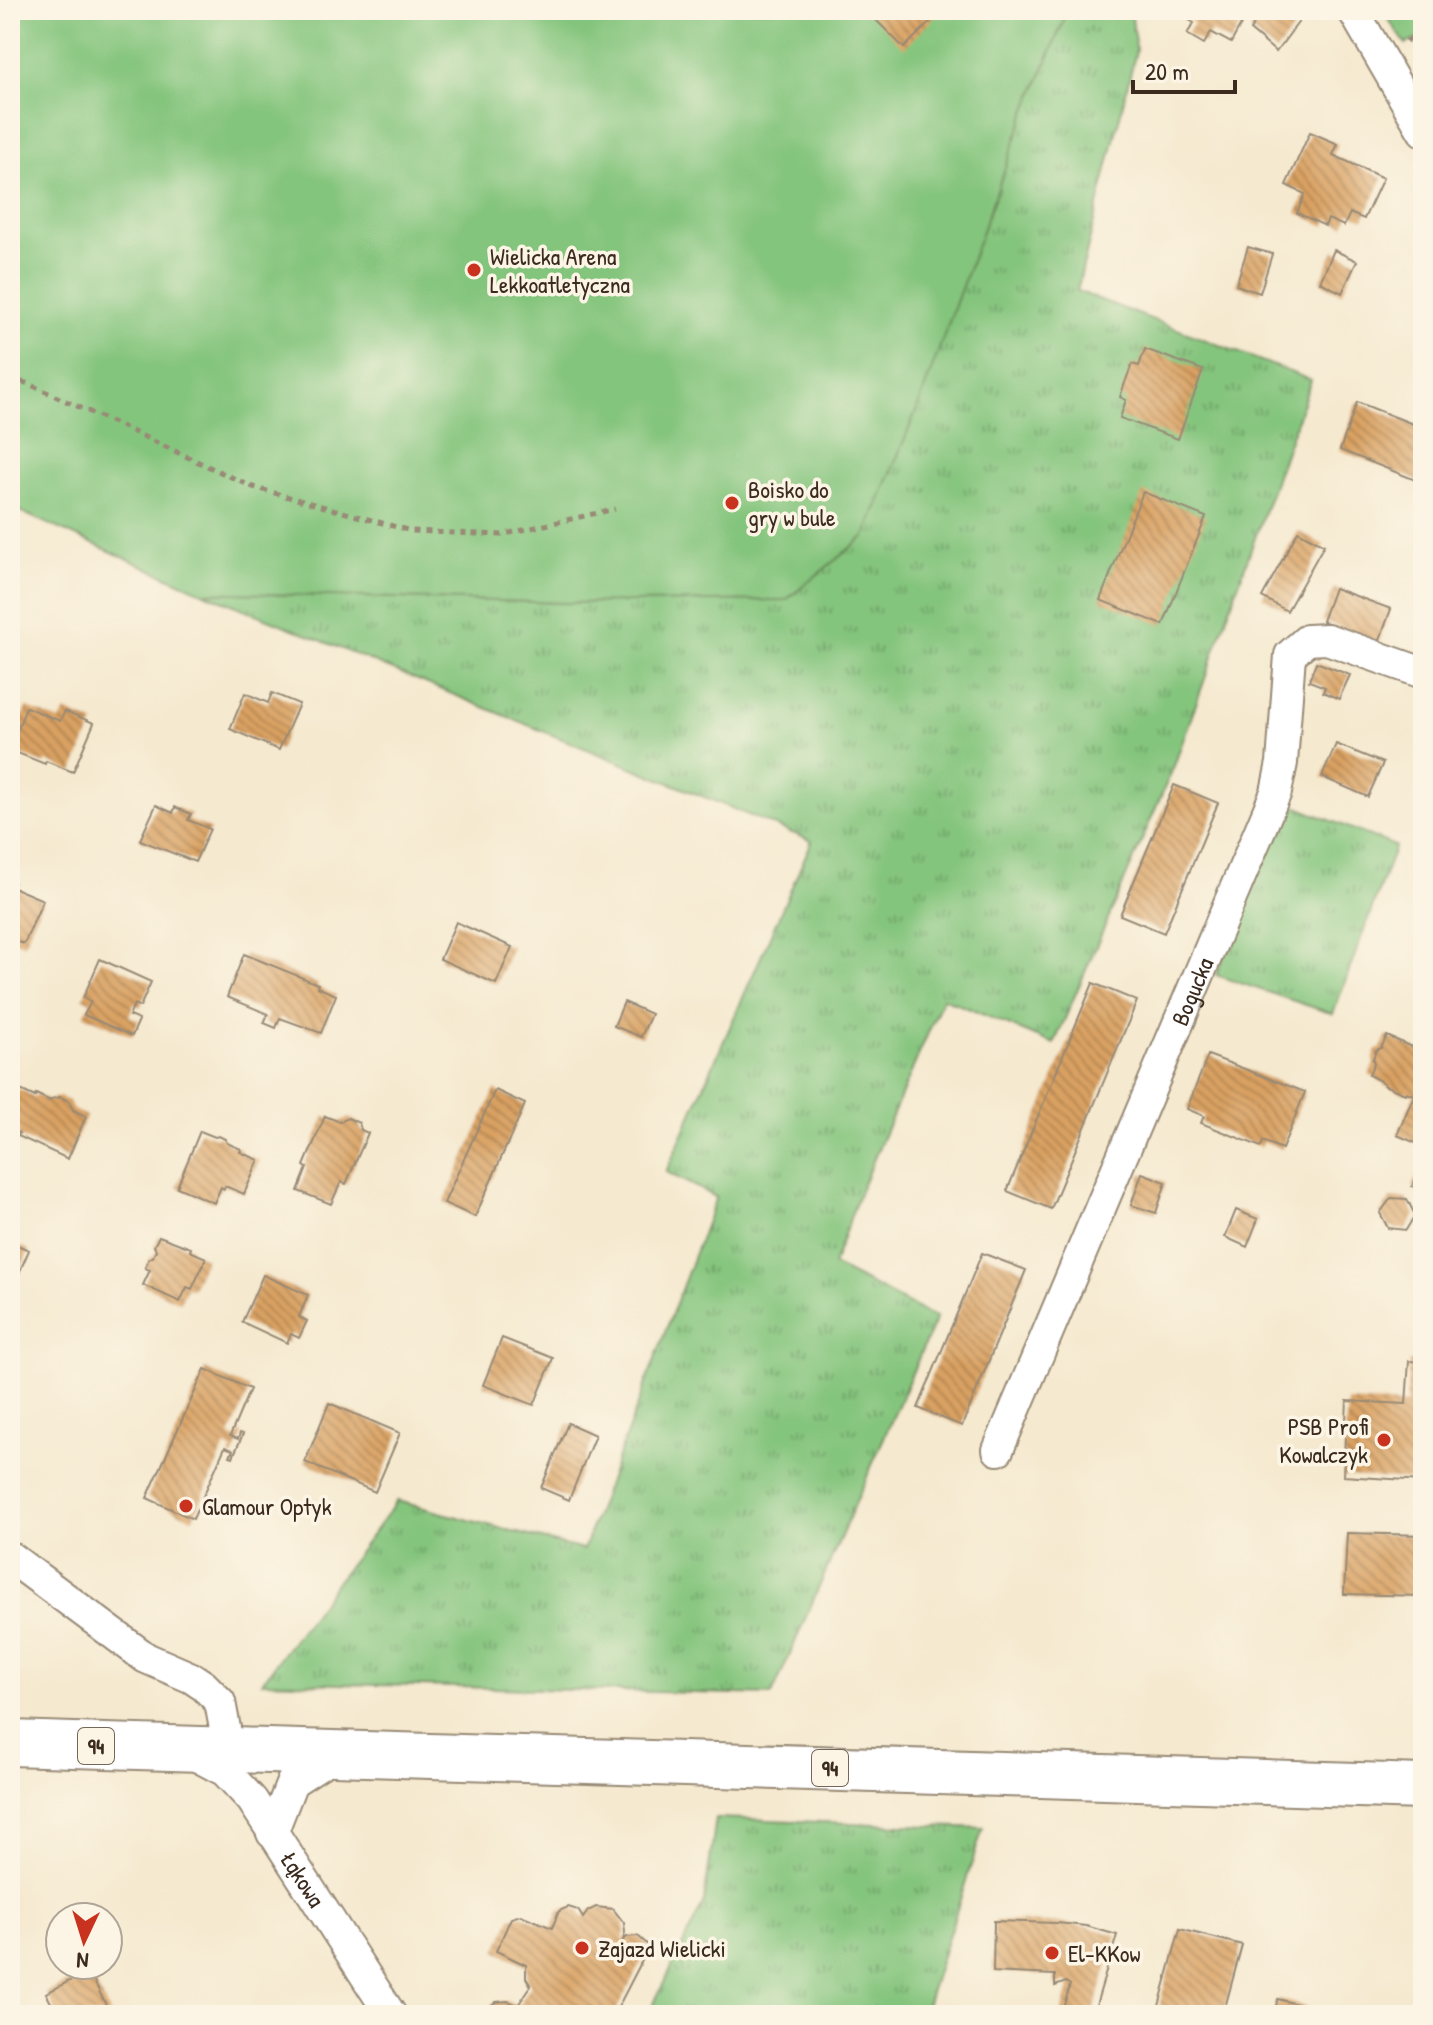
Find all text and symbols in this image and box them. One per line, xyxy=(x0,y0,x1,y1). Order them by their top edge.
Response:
scale bar xyxy=(1133,44,1235,94)
text: 20 m xyxy=(1145,55,1189,87)
place label: Wielicka Arena Lekkoatletyczna xyxy=(490,240,630,300)
marker: Wielicka Arena Lekkoatletyczna xyxy=(465,261,483,279)
place label: Boisko do gry w bule xyxy=(748,473,836,533)
marker: Boisko do gry w bule xyxy=(723,494,741,512)
street label: Bogucka xyxy=(1163,952,1220,1030)
place label: PSB Profi Kowalczyk xyxy=(1279,1410,1368,1470)
marker: PSB Profi Kowalczyk xyxy=(1375,1431,1393,1449)
place label: Glamour Optyk xyxy=(202,1490,332,1522)
marker: Glamour Optyk xyxy=(177,1497,195,1515)
road number: 94 xyxy=(78,1728,114,1764)
road number: 94 xyxy=(812,1750,848,1786)
street label: Łąkowa xyxy=(273,1845,333,1913)
north arrow xyxy=(44,1901,124,1981)
place label: Zajazd Wielicki xyxy=(598,1932,726,1964)
place label: El-KKow xyxy=(1068,1937,1141,1969)
marker: Zajazd Wielicki xyxy=(573,1939,591,1957)
marker: El-KKow xyxy=(1043,1944,1061,1962)
text: N xyxy=(75,1946,89,1976)

